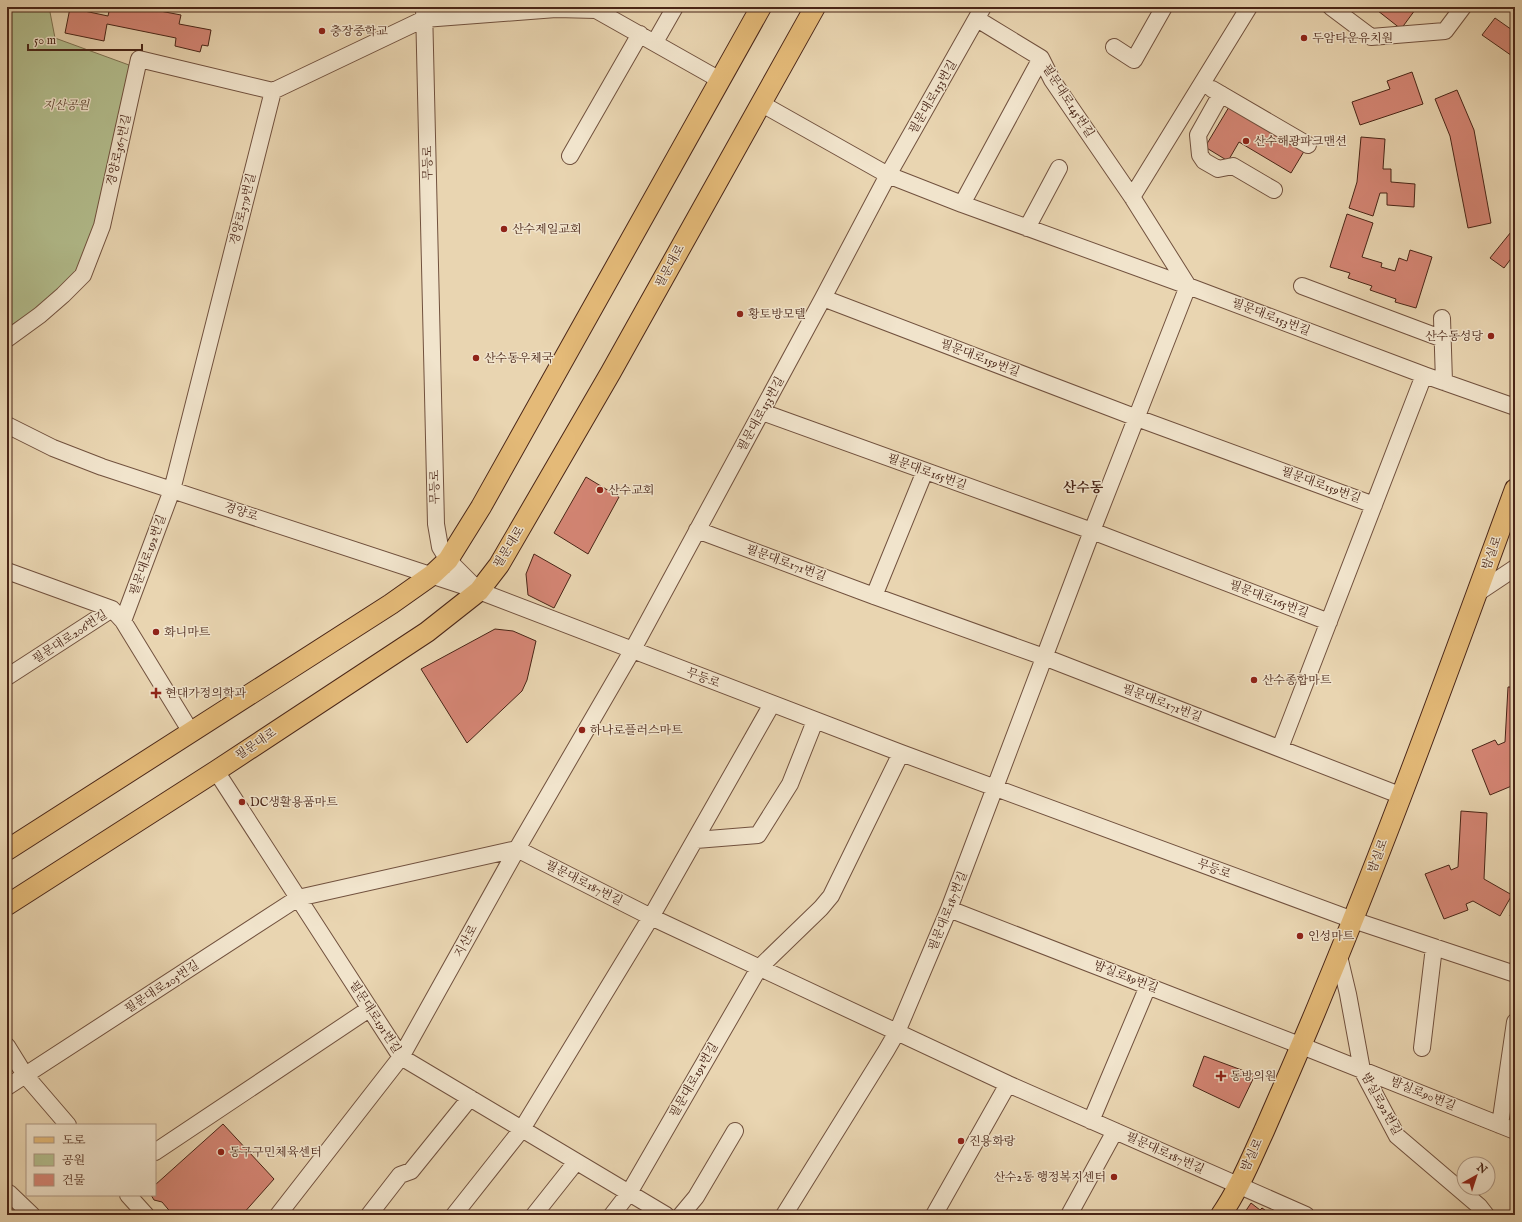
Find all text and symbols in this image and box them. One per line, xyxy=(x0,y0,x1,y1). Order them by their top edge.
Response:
place label: 충장중학교 xyxy=(330,24,388,39)
scale bar xyxy=(28,26,142,52)
marker: 충장중학교 xyxy=(317,26,327,36)
place label: 두암타운유치원 xyxy=(1312,31,1393,46)
text: 50 m xyxy=(34,33,56,48)
marker: 두암타운유치원 xyxy=(1299,33,1309,43)
street label: 필문대로153번길 xyxy=(906,57,960,137)
street label: 필문대로145번길 xyxy=(1039,62,1097,140)
park label: 지산공원 xyxy=(43,98,91,113)
street label: 경양로367번길 xyxy=(103,113,135,187)
place label: 산수해광파크맨션 xyxy=(1254,134,1347,149)
marker: 산수해광파크맨션 xyxy=(1241,136,1251,146)
street label: 무등로 xyxy=(420,145,436,181)
street label: 경양로379번길 xyxy=(227,172,259,246)
place label: 산수제일교회 xyxy=(512,222,582,237)
marker: 산수제일교회 xyxy=(499,224,509,234)
street label: 필문대로 xyxy=(652,242,688,290)
street label: 필문대로153번길 xyxy=(1230,295,1312,339)
place label: 황토방모텔 xyxy=(748,307,806,322)
marker: 황토방모텔 xyxy=(735,309,745,319)
place label: 산수동성당 xyxy=(1425,329,1483,344)
marker: 산수동성당 xyxy=(1486,331,1496,341)
street label: 필문대로159번길 xyxy=(938,336,1022,380)
place label: 산수동우체국 xyxy=(484,351,554,366)
marker: 산수동우체국 xyxy=(471,353,481,363)
street label: 필문대로153번길 xyxy=(734,374,788,454)
street label: 필문대로165번길 xyxy=(885,451,969,493)
street label: 필문대로159번길 xyxy=(1279,464,1363,506)
street label: 무등로 xyxy=(427,469,443,505)
district label: 산수동 xyxy=(1063,479,1104,497)
place label: 산수교회 xyxy=(608,483,654,498)
marker: 산수교회 xyxy=(595,485,605,495)
street label: 경양로 xyxy=(222,499,260,525)
street label: 필문대로192번길 xyxy=(126,513,170,597)
street label: 필문대로 xyxy=(490,523,528,571)
street label: 밤실로 xyxy=(1479,534,1505,572)
street label: 필문대로171번길 xyxy=(744,542,828,584)
street label: 필문대로165번길 xyxy=(1227,577,1311,621)
street label: 필문대로206번길 xyxy=(30,607,110,667)
place label: 화니마트 xyxy=(164,625,211,640)
marker: 화니마트 xyxy=(151,627,161,637)
street label: 무등로 xyxy=(684,665,722,691)
place label: 산수종합마트 xyxy=(1262,673,1332,688)
marker: 산수종합마트 xyxy=(1249,675,1259,685)
street label: 필문대로171번길 xyxy=(1120,681,1204,725)
place label: 현대가정의학과 xyxy=(165,686,247,701)
marker: 현대가정의학과 xyxy=(150,687,162,699)
place label: 하나로플러스마트 xyxy=(590,723,683,738)
street label: 필문대로 xyxy=(233,725,280,763)
marker: 하나로플러스마트 xyxy=(577,725,587,735)
place label: DC생활용품마트 xyxy=(250,795,338,810)
marker: DC생활용품마트 xyxy=(237,797,247,807)
street label: 밤실로 xyxy=(1365,837,1391,875)
street label: 무등로 xyxy=(1195,856,1233,882)
street label: 필문대로187번길 xyxy=(543,857,625,909)
street label: 필문대로187번길 xyxy=(925,869,971,953)
street label: 지산로 xyxy=(451,922,481,960)
place label: 인성마트 xyxy=(1308,929,1355,944)
marker: 인성마트 xyxy=(1295,931,1305,941)
street label: 필문대로205번길 xyxy=(122,957,202,1017)
street label: 밤실로89번길 xyxy=(1092,958,1160,996)
street label: 필문대로191번길 xyxy=(346,978,404,1056)
street label: 필문대로191번길 xyxy=(667,1040,721,1120)
place label: 동방의원 xyxy=(1230,1069,1276,1084)
marker: 동방의원 xyxy=(1215,1070,1227,1082)
street label: 밤실로92번길 xyxy=(1358,1070,1404,1138)
street label: 밤실로90번길 xyxy=(1388,1074,1458,1114)
legend xyxy=(26,1124,156,1196)
street label: 필문대로187번길 xyxy=(1123,1129,1207,1177)
text: 도로 xyxy=(62,1133,86,1148)
place label: 진용화랑 xyxy=(969,1134,1016,1149)
marker: 진용화랑 xyxy=(956,1136,966,1146)
street label: 밤실로 xyxy=(1238,1136,1266,1174)
place label: 동구구민체육센터 xyxy=(229,1145,322,1160)
marker: 동구구민체육센터 xyxy=(216,1147,226,1157)
text: 공원 xyxy=(62,1153,85,1168)
north arrow xyxy=(1456,1156,1496,1196)
text: N xyxy=(1473,1160,1490,1178)
place label: 산수2동 행정복지센터 xyxy=(993,1170,1106,1185)
marker: 산수2동 행정복지센터 xyxy=(1109,1172,1119,1182)
text: 건물 xyxy=(62,1173,86,1188)

